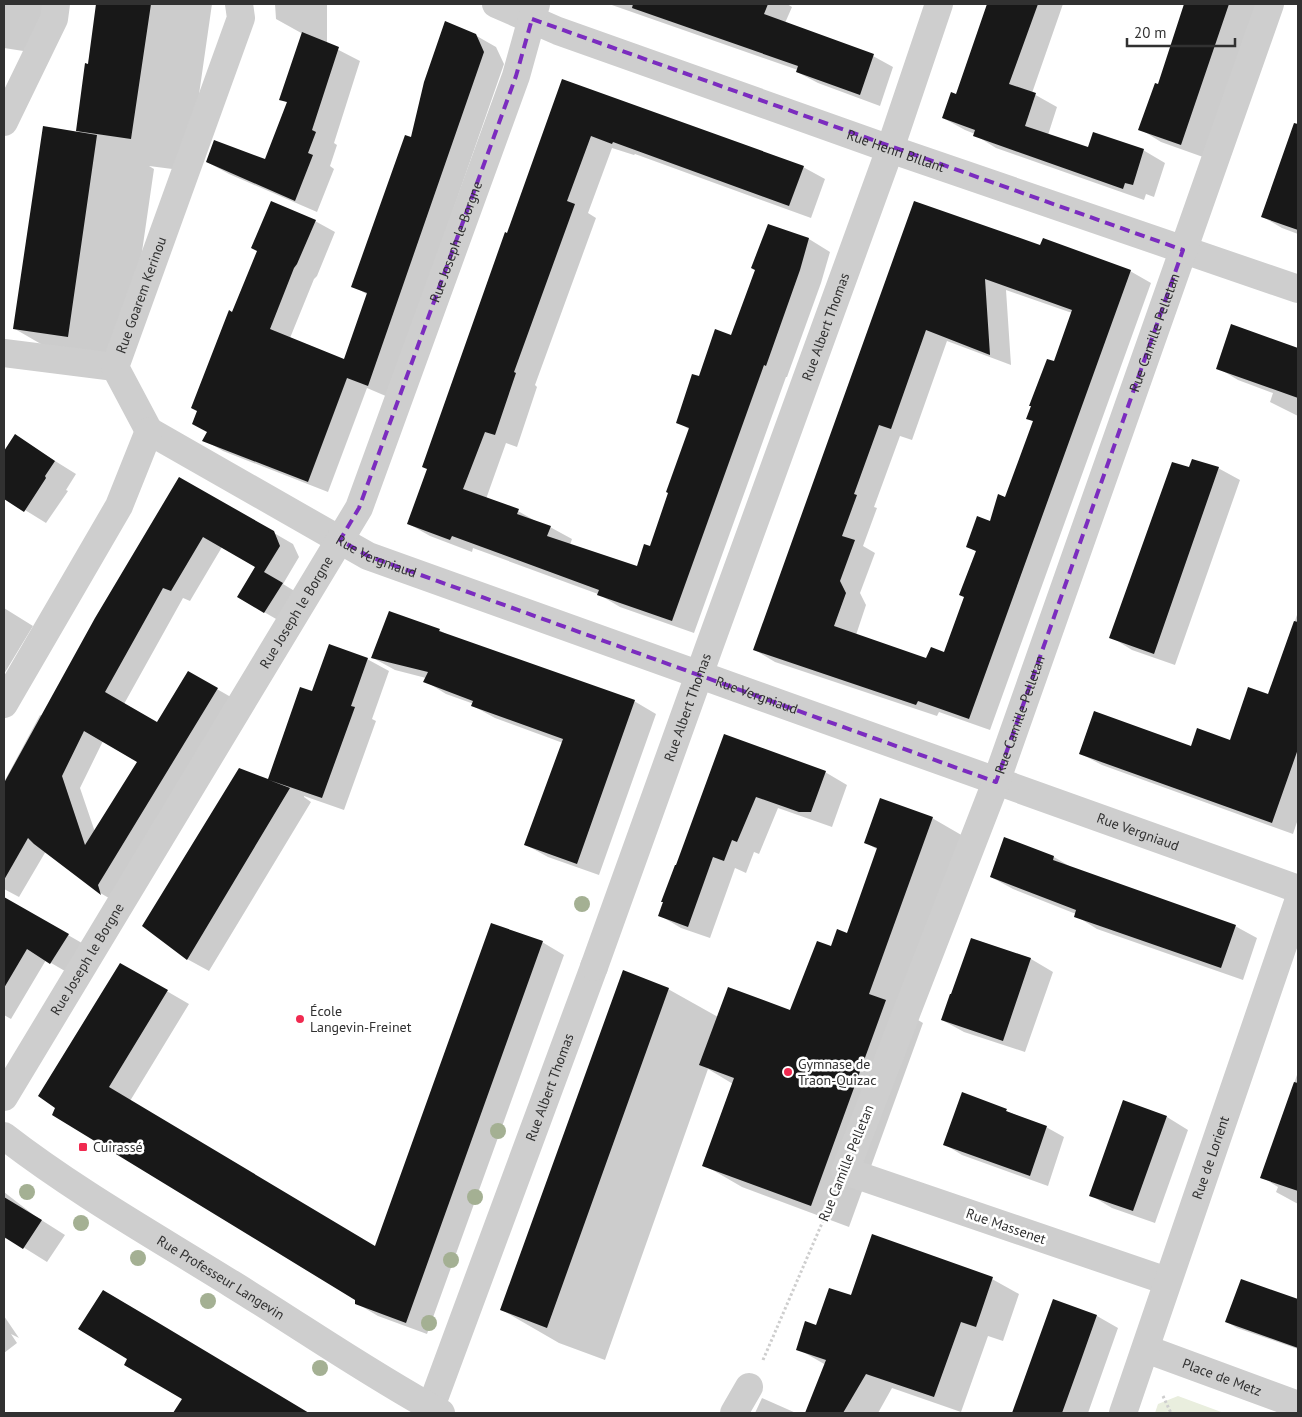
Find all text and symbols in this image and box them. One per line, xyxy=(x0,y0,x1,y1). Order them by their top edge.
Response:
scale bar xyxy=(1127,15,1234,47)
text: 20 m xyxy=(1134,23,1167,42)
street label: Rue Henri Billant xyxy=(844,125,947,176)
street label: Rue Joseph le Borgne xyxy=(425,179,486,305)
street label: Rue Goarem Kerinou xyxy=(112,234,170,356)
street label: Rue Albert Thomas xyxy=(798,270,853,383)
street label: Rue Camille Pelletan xyxy=(1125,271,1183,394)
street label: Rue Vergniaud xyxy=(333,531,419,582)
street label: Rue Joseph le Borgne xyxy=(255,553,337,672)
street label: Rue Albert Thomas xyxy=(660,651,715,764)
street label: Rue Camille Pelletan xyxy=(991,653,1049,776)
street label: Rue Vergniaud xyxy=(713,672,800,718)
street label: Rue Vergniaud xyxy=(1094,809,1182,855)
street label: Rue Joseph le Borgne xyxy=(46,900,128,1019)
place label: École Langevin-Freinet xyxy=(310,1002,412,1036)
marker: École Langevin-Freinet xyxy=(294,1013,306,1025)
street label: Rue Albert Thomas xyxy=(521,1031,578,1144)
place label: Gymnase de Traon-Quizac xyxy=(798,1055,877,1089)
marker: Gymnase de Traon-Quizac xyxy=(782,1066,794,1078)
street label: Rue Camille Pelletan xyxy=(814,1102,878,1224)
street label: Rue de Lorient xyxy=(1188,1113,1233,1202)
place label: Cuirassé xyxy=(93,1138,143,1156)
marker: Cuirassé xyxy=(77,1141,89,1153)
street label: Rue Massenet xyxy=(964,1204,1048,1248)
street label: Rue Professeur Langevin xyxy=(154,1231,288,1324)
street label: Place de Metz xyxy=(1180,1354,1264,1400)

